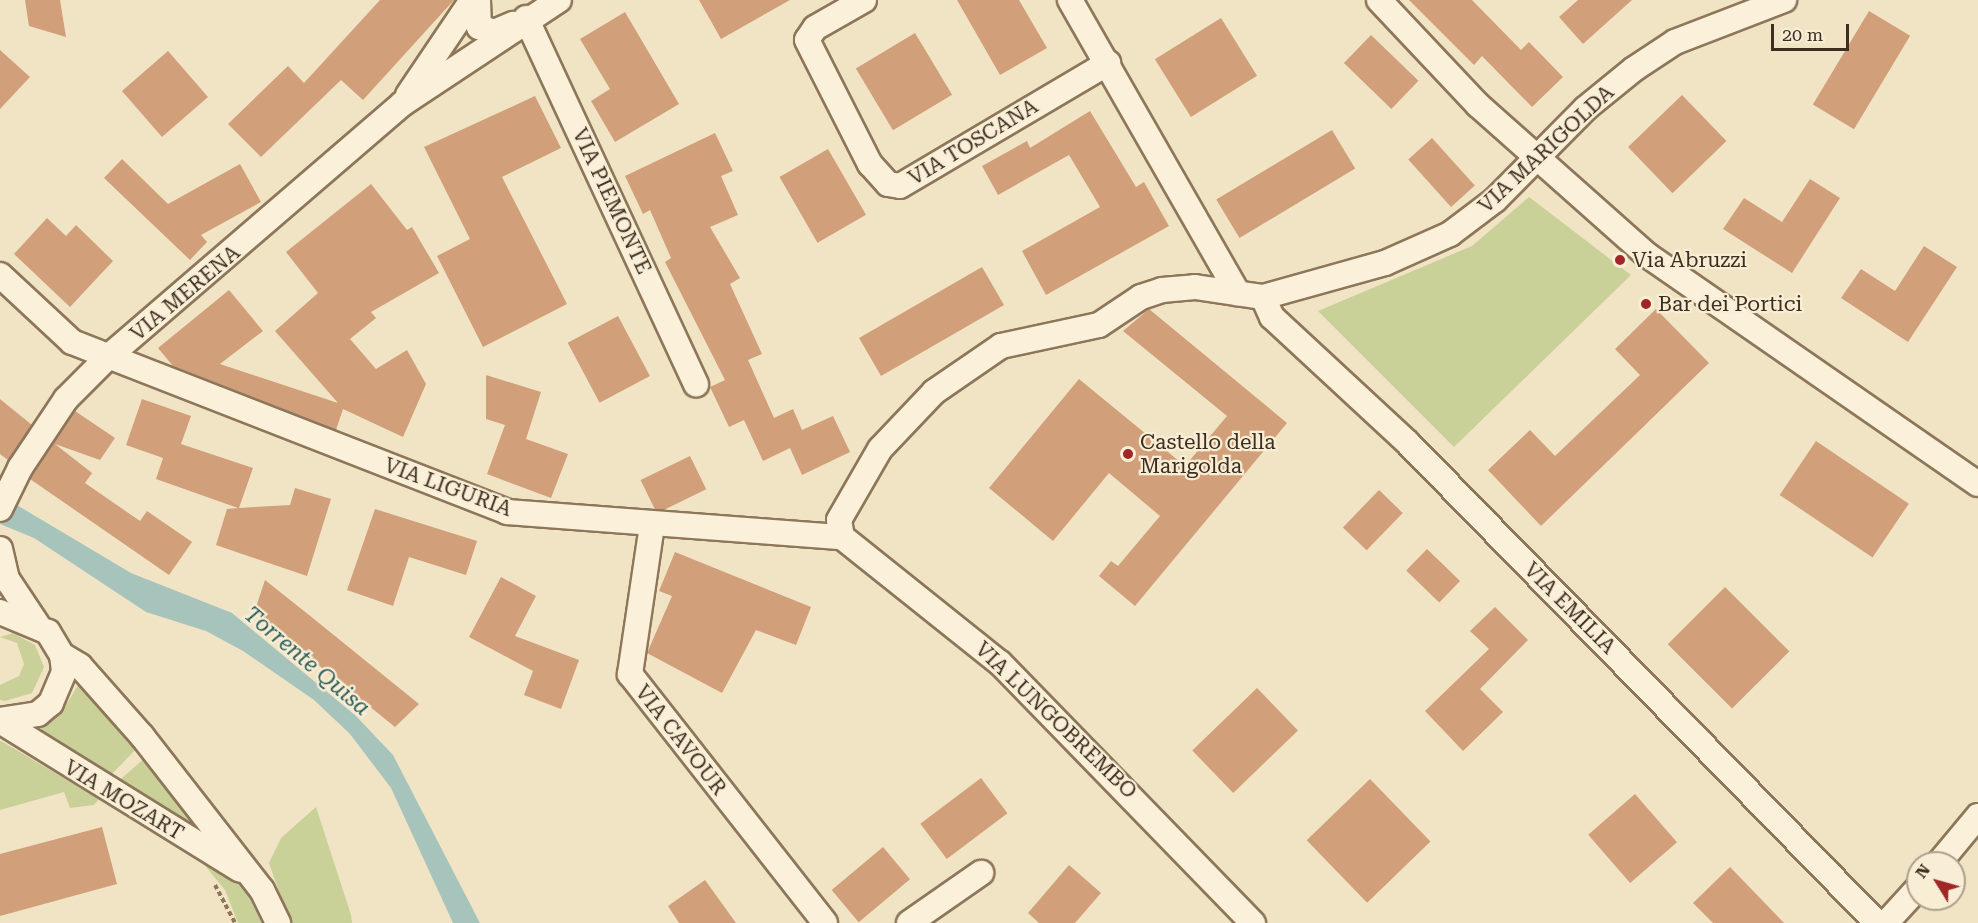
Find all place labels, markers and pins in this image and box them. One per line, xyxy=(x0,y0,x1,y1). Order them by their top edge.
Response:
place label: Via Abruzzi xyxy=(1632,247,1747,273)
marker: Via Abruzzi xyxy=(1613,253,1627,267)
place label: Bar dei Portici xyxy=(1658,291,1802,317)
marker: Bar dei Portici xyxy=(1639,297,1653,311)
place label: Castello della Marigolda xyxy=(1140,429,1276,479)
marker: Castello della Marigolda xyxy=(1121,447,1135,461)

